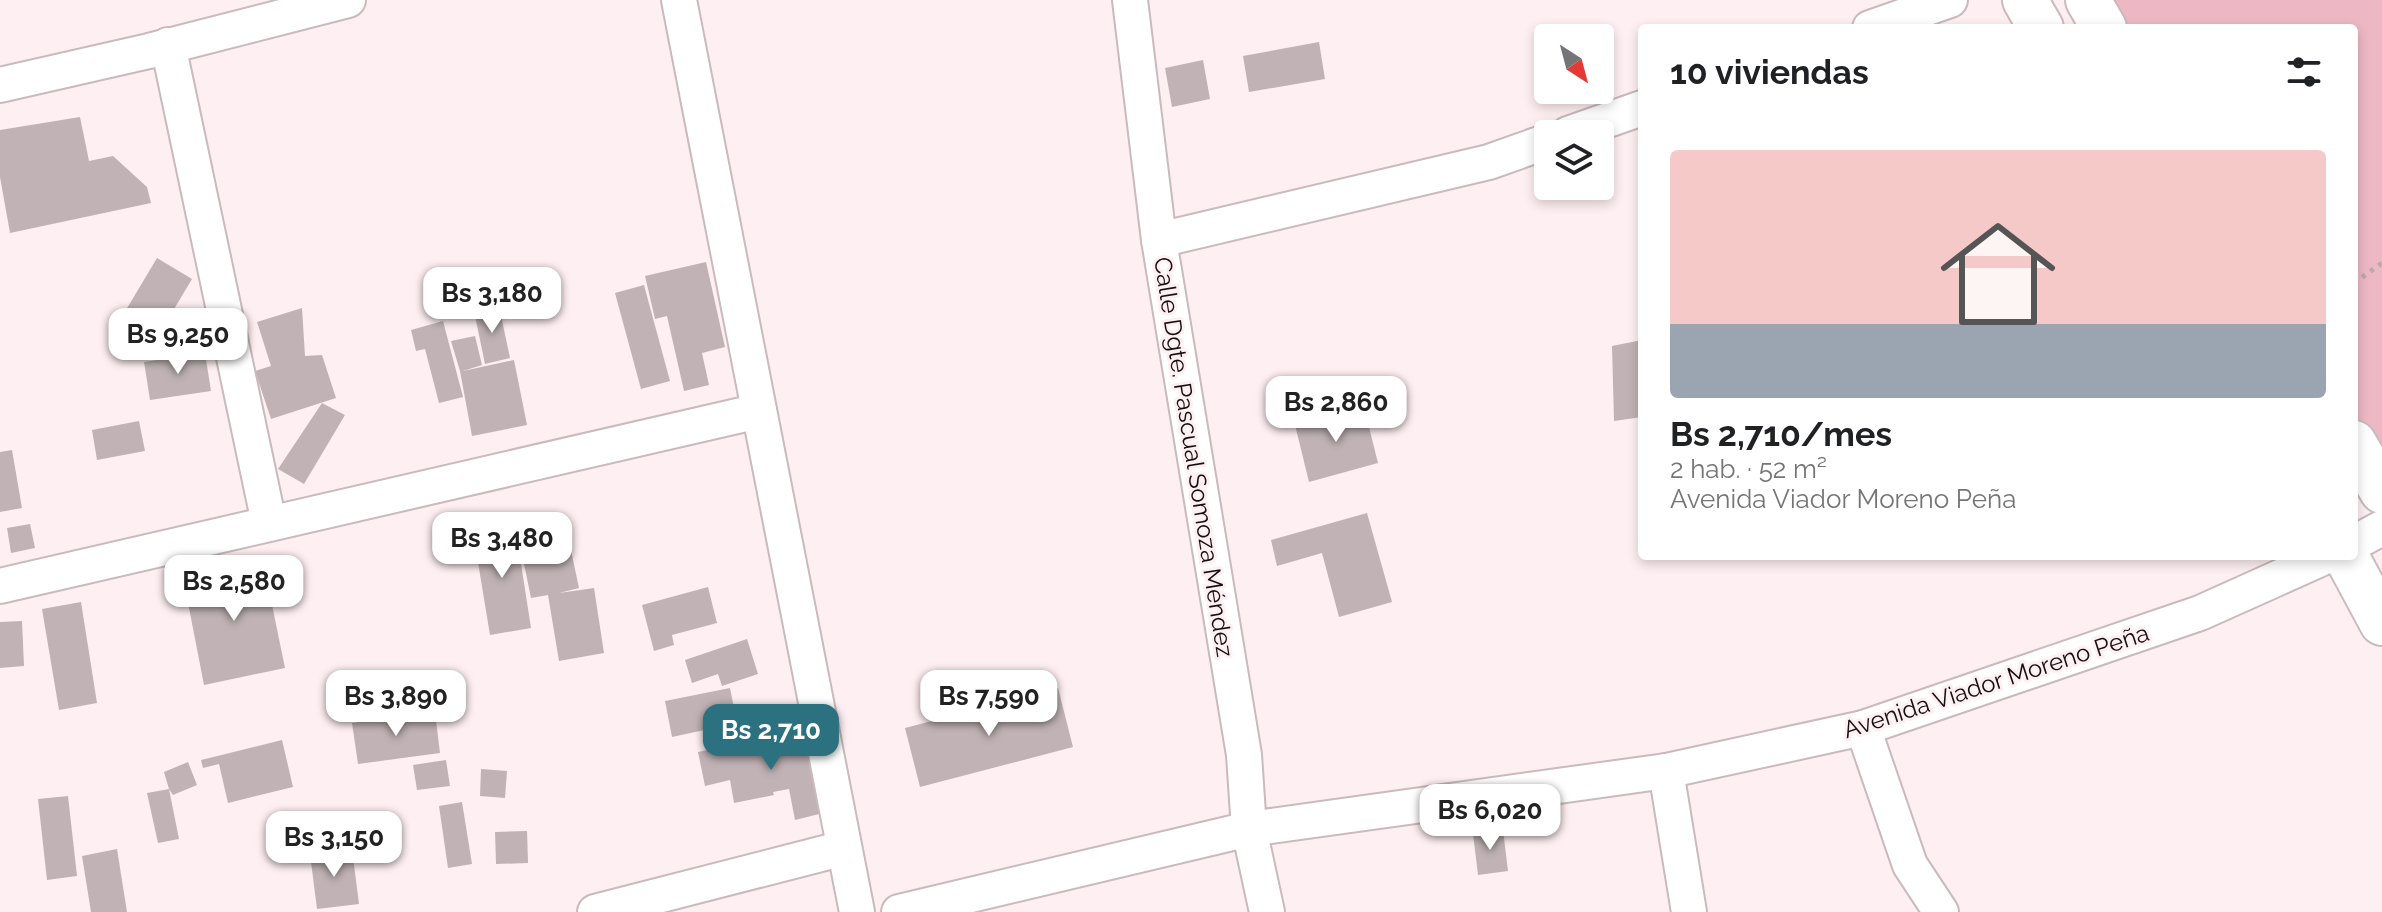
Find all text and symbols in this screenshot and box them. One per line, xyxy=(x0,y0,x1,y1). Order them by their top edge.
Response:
north arrow xyxy=(1534,24,1614,104)
map controls xyxy=(1534,24,1614,200)
icon: filters xyxy=(2282,50,2326,94)
text: 10 viviendas xyxy=(1670,52,1869,92)
button: layers xyxy=(1534,120,1614,200)
icon: home xyxy=(1926,202,2070,346)
street label: Calle Dgte. Pascual Somoza Méndez xyxy=(1148,255,1240,659)
pin: Bs 3,180 xyxy=(409,267,575,335)
text: Bs 3,180 xyxy=(441,278,543,308)
pin: Bs 9,250 xyxy=(95,308,261,376)
text: Bs 9,250 xyxy=(127,319,229,349)
pin: Bs 2,860 xyxy=(1253,376,1419,444)
text: Bs 2,860 xyxy=(1284,387,1388,417)
text: Bs 2,710/mes xyxy=(1670,414,1892,454)
text: 2 hab. · 52 m² xyxy=(1670,454,1827,484)
text: Avenida Viador Moreno Peña xyxy=(1670,484,2016,514)
pin: Bs 3,480 xyxy=(419,512,585,580)
text: Bs 3,480 xyxy=(450,523,554,553)
pin: Bs 2,580 xyxy=(151,555,317,623)
text: Bs 2,580 xyxy=(182,566,286,596)
street label: Avenida Viador Moreno Peña xyxy=(1839,618,2153,744)
pin: Bs 3,890 xyxy=(313,670,479,738)
pin: Bs 7,590 xyxy=(906,670,1072,738)
text: Bs 3,890 xyxy=(344,681,448,711)
text: Bs 7,590 xyxy=(938,681,1040,711)
pin: Bs 2,710 xyxy=(688,704,854,772)
text: Bs 2,710 xyxy=(721,715,821,745)
pin: Bs 6,020 xyxy=(1407,784,1573,852)
text: Bs 6,020 xyxy=(1438,795,1543,825)
pin: Bs 3,150 xyxy=(251,811,417,879)
text: Bs 3,150 xyxy=(284,822,384,852)

